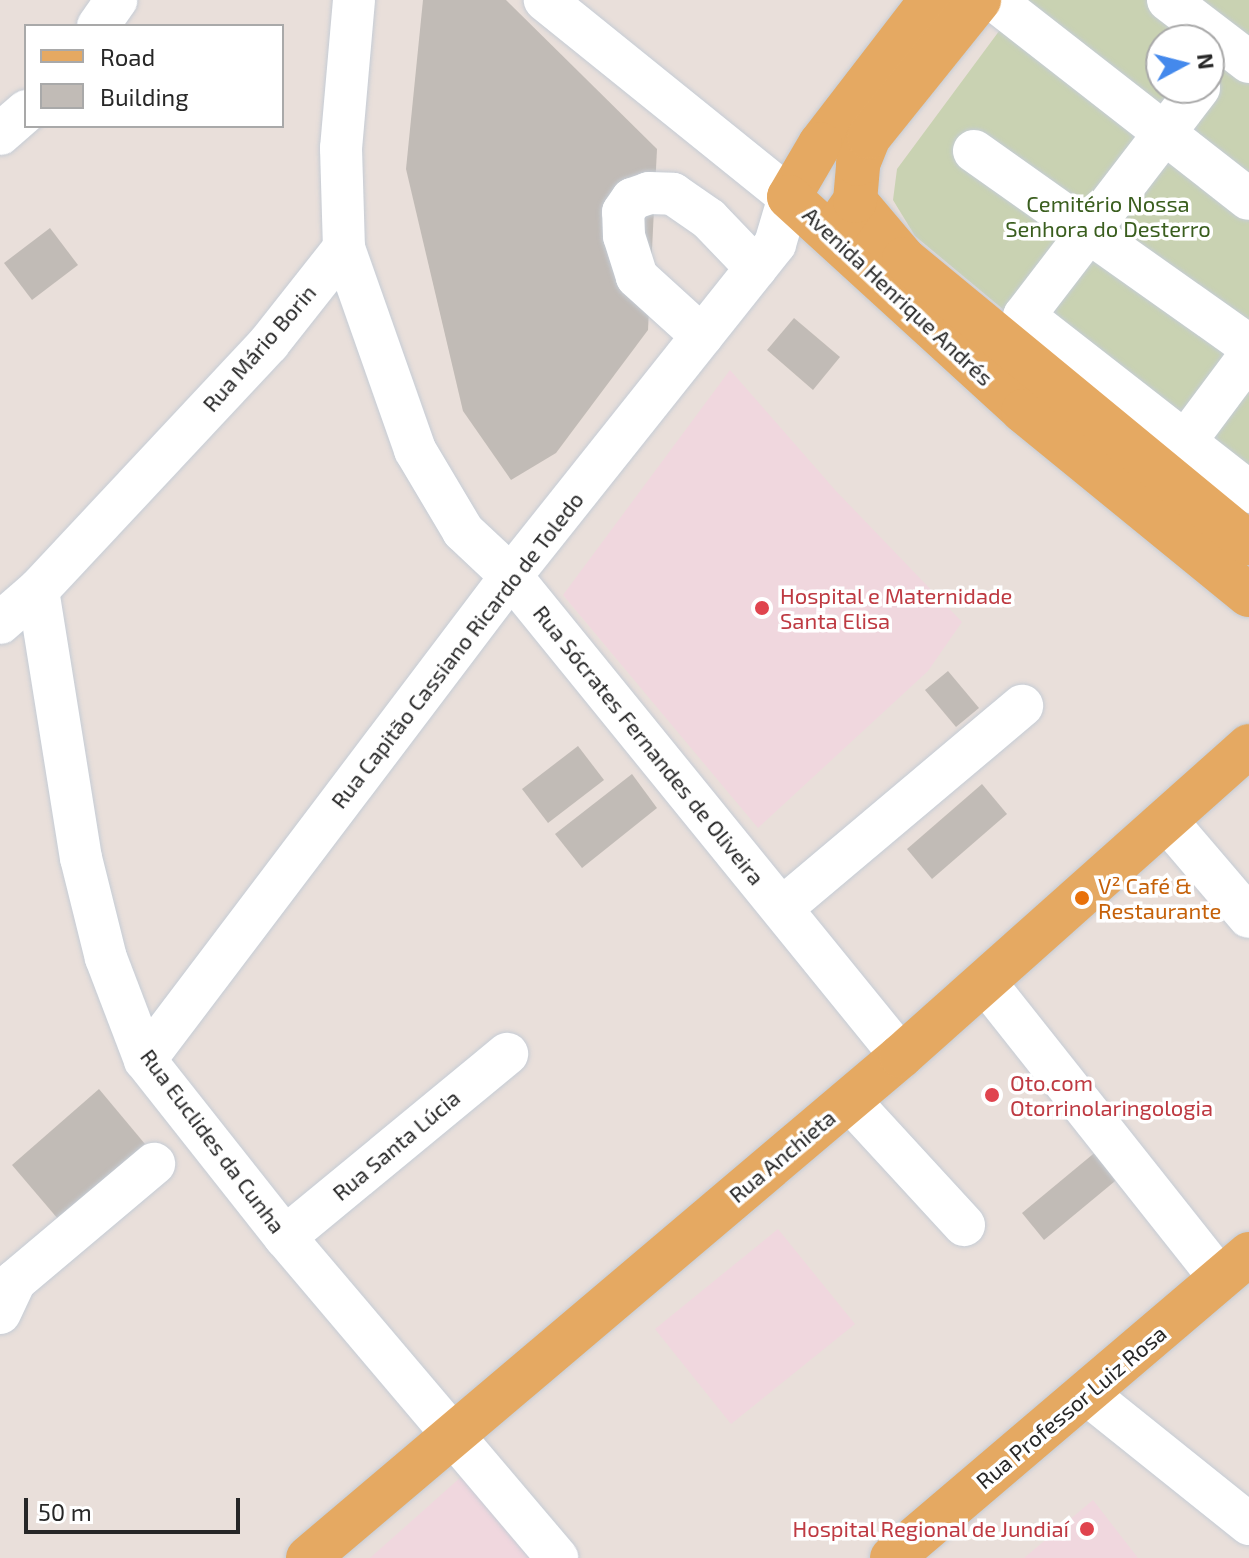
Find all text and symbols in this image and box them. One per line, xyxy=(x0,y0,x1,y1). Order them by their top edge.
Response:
legend xyxy=(24,24,284,128)
north arrow xyxy=(1145,24,1225,104)
text: Road xyxy=(100,42,155,71)
text: N xyxy=(1193,52,1221,71)
text: Building xyxy=(100,82,189,111)
park label: Cemitério Nossa Senhora do Desterro xyxy=(1005,190,1211,242)
street label: Avenida Henrique Andrés xyxy=(797,201,999,391)
street label: Rua Mário Borin xyxy=(197,279,321,417)
street label: Rua Capitão Cassiano Ricardo de Toledo xyxy=(325,486,589,814)
place label: Hospital e Maternidade Santa Elisa xyxy=(780,582,1013,634)
marker: Hospital e Maternidade Santa Elisa xyxy=(751,597,773,619)
street label: Rua Sócrates Fernandes de Oliveira xyxy=(528,600,770,890)
place label: V² Café & Restaurante xyxy=(1098,872,1221,924)
marker: V² Café & Restaurante xyxy=(1073,889,1091,907)
street label: Rua Euclides da Cunha xyxy=(135,1044,291,1238)
place label: Oto.com Otorrinolaringologia xyxy=(1010,1069,1213,1120)
street label: Rua Santa Lúcia xyxy=(327,1084,465,1206)
marker: Oto.com Otorrinolaringologia xyxy=(981,1084,1003,1106)
street label: Rua Anchieta xyxy=(723,1104,841,1208)
street label: Rua Professor Luiz Rosa xyxy=(970,1320,1172,1494)
scale bar xyxy=(28,1482,244,1532)
text: 50 m xyxy=(38,1497,92,1526)
place label: Hospital Regional de Jundiaí xyxy=(791,1516,1069,1542)
marker: Hospital Regional de Jundiaí xyxy=(1076,1518,1098,1540)

